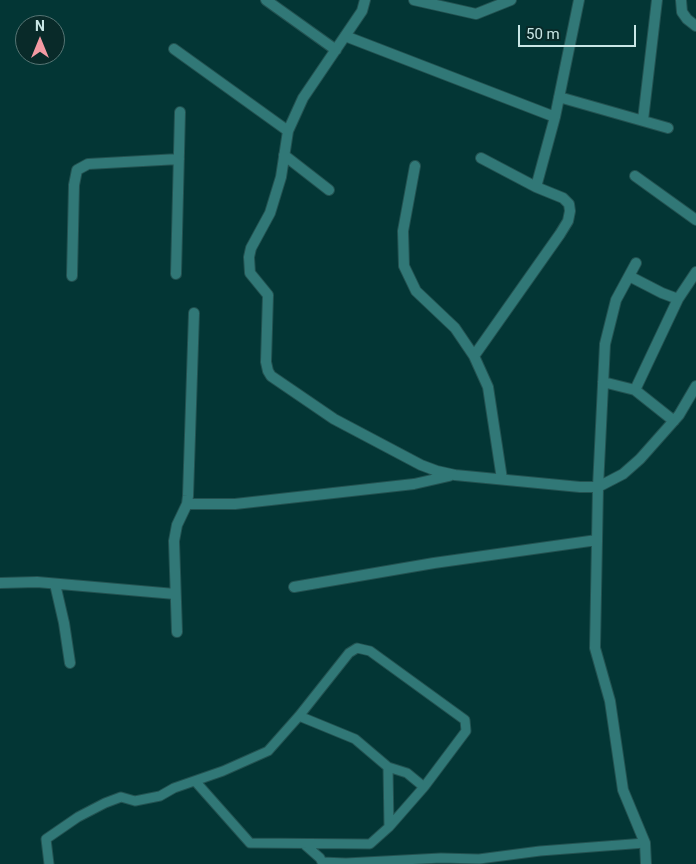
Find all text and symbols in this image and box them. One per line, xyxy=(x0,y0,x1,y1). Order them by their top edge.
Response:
north arrow xyxy=(15,15,65,65)
scale bar xyxy=(521,15,638,47)
text: N xyxy=(35,18,45,34)
text: 50 m xyxy=(526,25,560,43)

